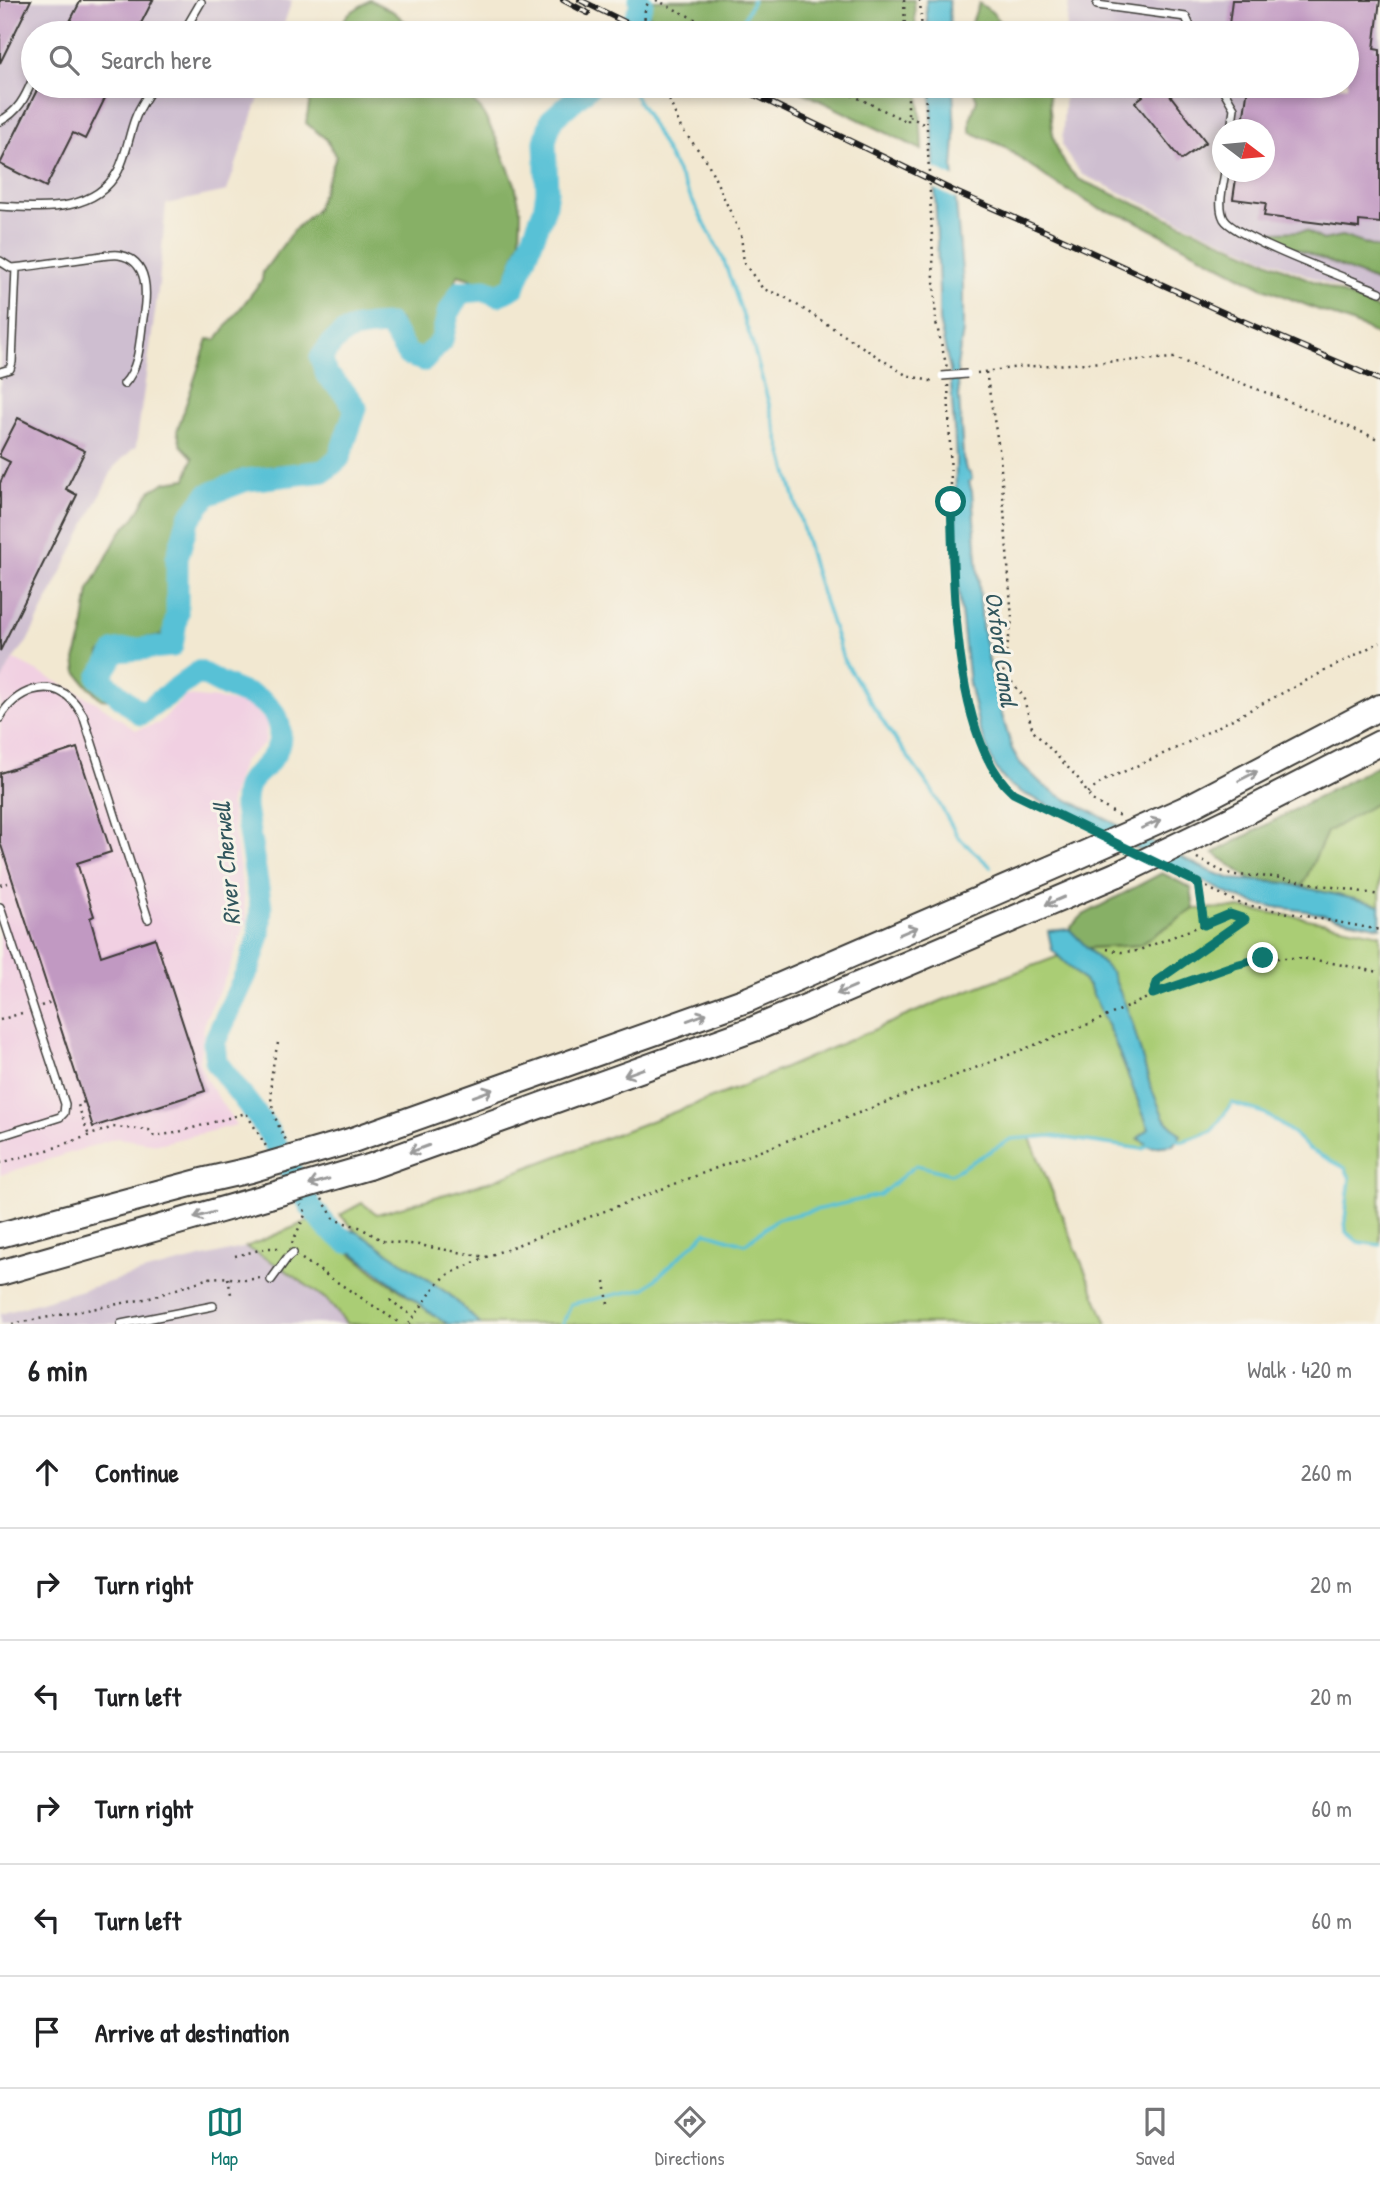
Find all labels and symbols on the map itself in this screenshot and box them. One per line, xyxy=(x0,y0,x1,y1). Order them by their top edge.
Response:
north arrow xyxy=(1212,119,1275,182)
route start xyxy=(935,486,966,517)
water label: Oxford Canal xyxy=(978,589,1026,710)
one-way arrow xyxy=(1237,769,1258,783)
water label: River Cherwell xyxy=(205,800,247,927)
one-way arrow xyxy=(1140,817,1161,830)
one-way arrow xyxy=(1044,895,1066,908)
one-way arrow xyxy=(897,923,918,936)
route end xyxy=(1247,942,1278,973)
one-way arrow xyxy=(835,984,857,997)
one-way arrow xyxy=(686,1010,708,1022)
one-way arrow xyxy=(623,1067,645,1080)
one-way arrow xyxy=(472,1086,494,1098)
one-way arrow xyxy=(409,1144,431,1156)
one-way arrow xyxy=(308,1176,330,1189)
one-way arrow xyxy=(193,1210,215,1223)

